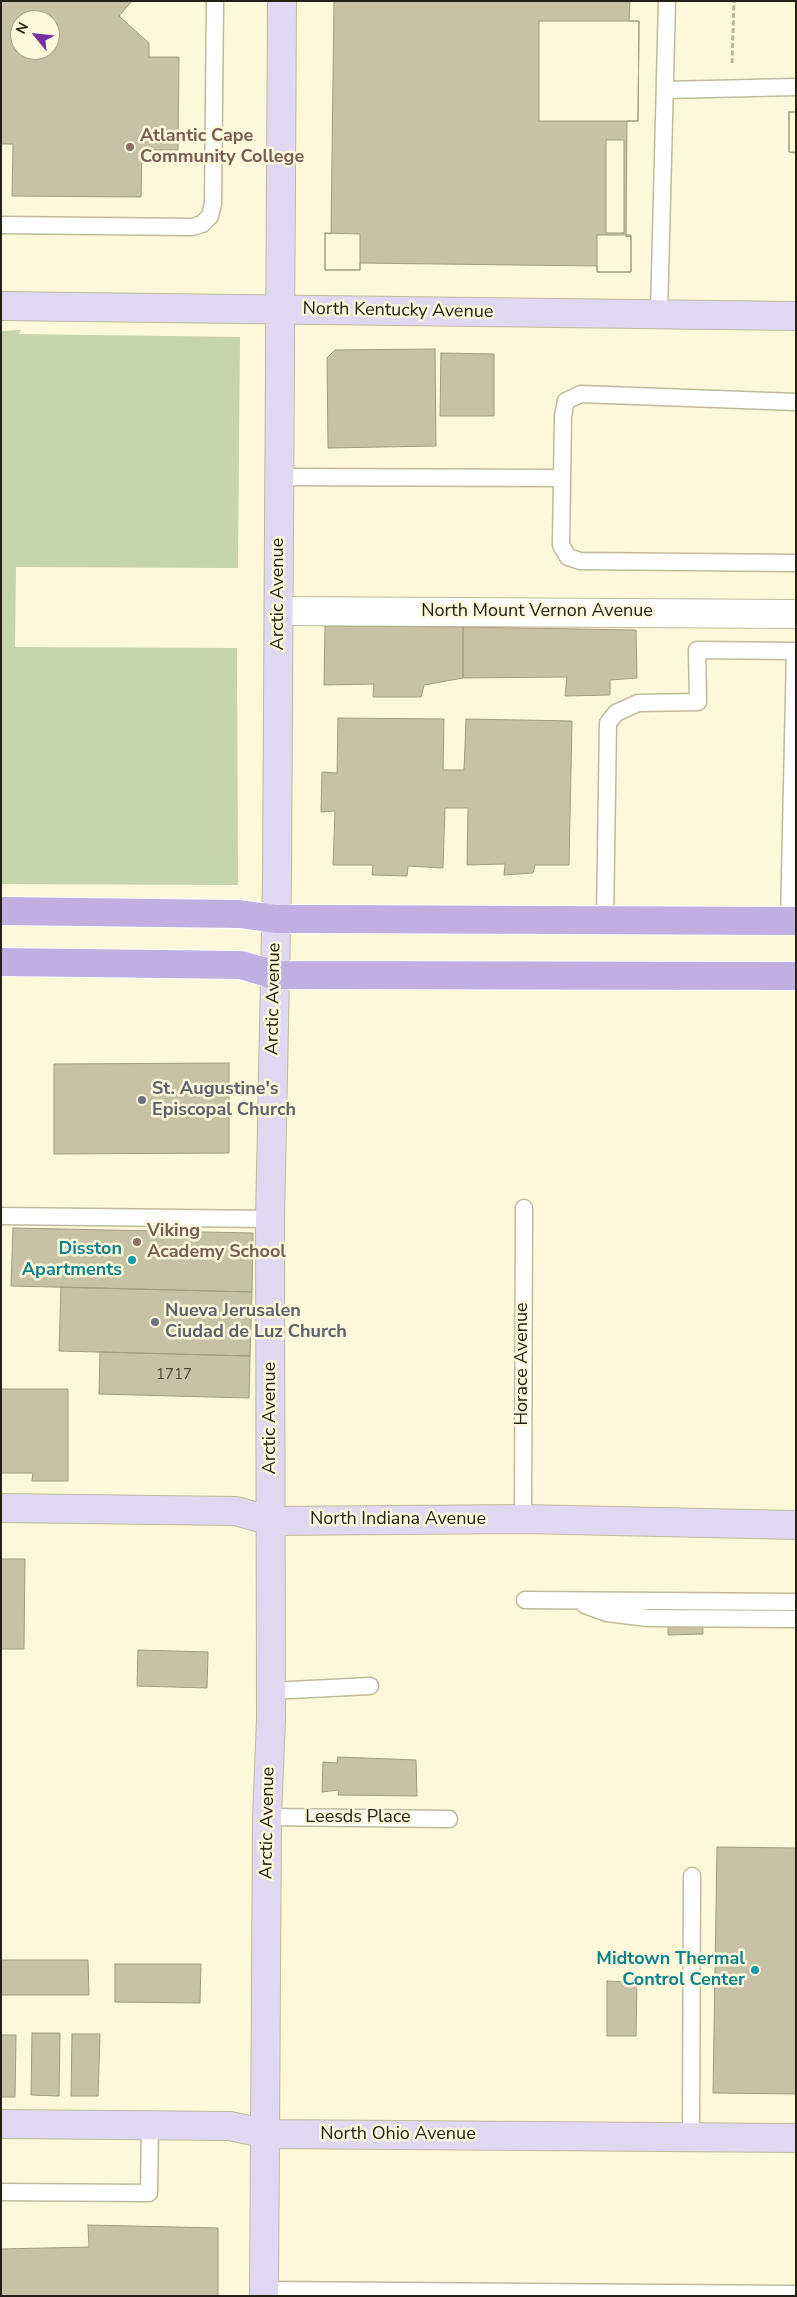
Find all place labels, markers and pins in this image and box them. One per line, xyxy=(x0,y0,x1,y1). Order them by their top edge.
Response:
place label: Atlantic Cape Community College xyxy=(140,126,304,168)
marker: Atlantic Cape Community College xyxy=(124,141,136,153)
place label: St. Augustine's Episcopal Church xyxy=(152,1079,296,1122)
marker: St. Augustine's Episcopal Church xyxy=(136,1094,148,1106)
place label: Viking Academy School xyxy=(147,1221,286,1264)
marker: Viking Academy School xyxy=(131,1236,143,1248)
place label: Disston Apartments xyxy=(22,1239,122,1282)
marker: Disston Apartments xyxy=(126,1254,138,1266)
place label: Nueva Jerusalen Ciudad de Luz Church xyxy=(165,1301,347,1344)
marker: Nueva Jerusalen Ciudad de Luz Church xyxy=(149,1316,161,1328)
place label: Midtown Thermal Control Center xyxy=(596,1949,745,1992)
marker: Midtown Thermal Control Center xyxy=(749,1964,761,1976)

